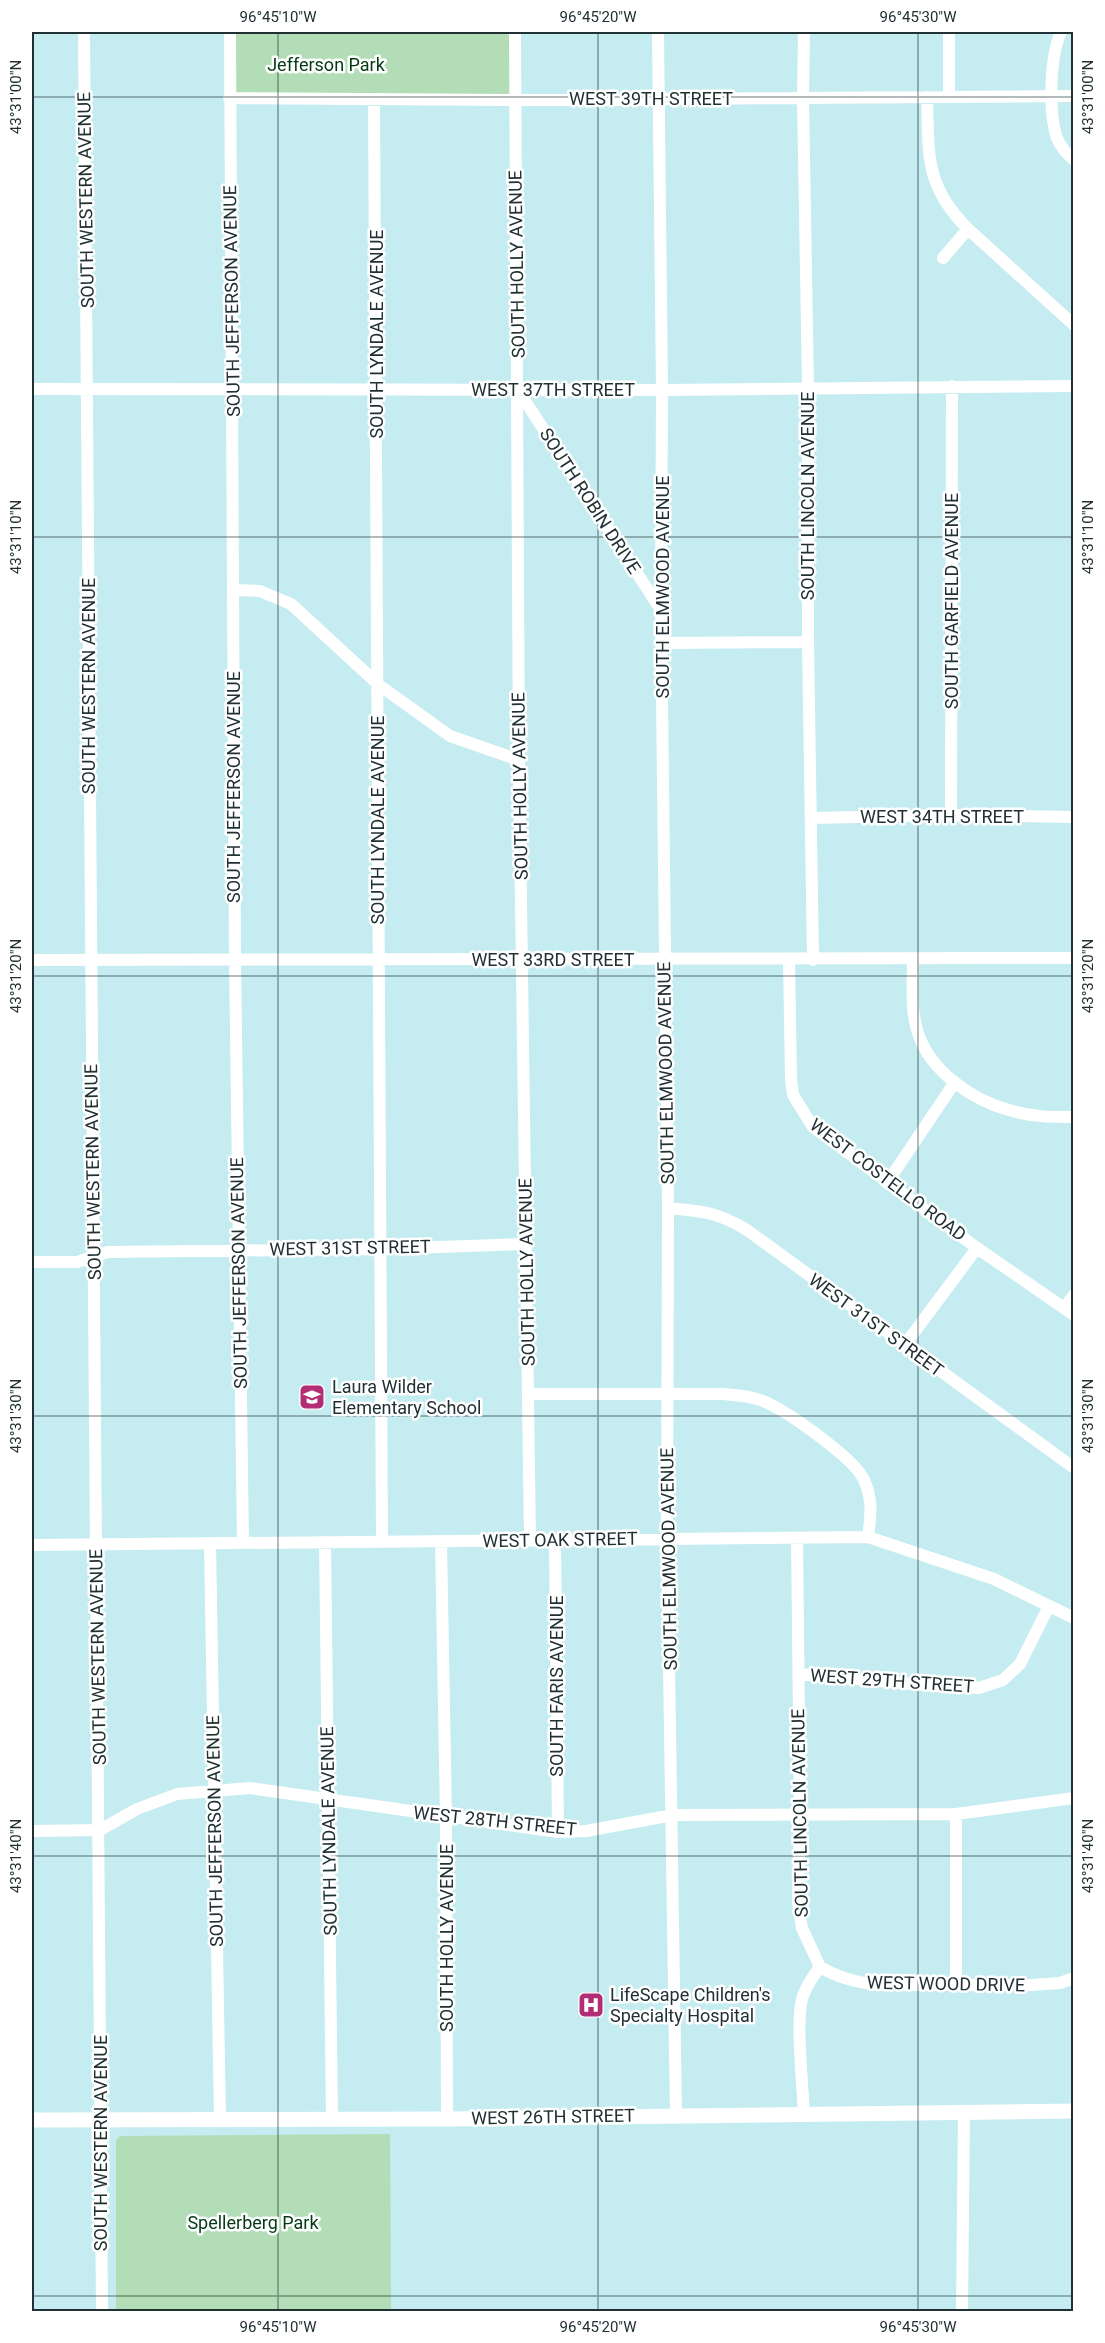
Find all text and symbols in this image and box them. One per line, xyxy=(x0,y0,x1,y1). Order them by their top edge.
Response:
text: 96°45'10"W xyxy=(240,8,316,26)
text: 96°45'20"W xyxy=(560,8,636,26)
text: 96°45'30"W xyxy=(880,8,956,26)
park label: Jefferson Park xyxy=(267,54,386,75)
text: 43°31'00"N xyxy=(7,60,25,134)
text: 43°31'00"N xyxy=(1079,60,1097,134)
street label: WEST 39TH STREET xyxy=(569,88,733,109)
street label: SOUTH WESTERN AVENUE xyxy=(73,92,98,308)
street label: SOUTH HOLLY AVENUE xyxy=(504,170,529,358)
street label: SOUTH JEFFERSON AVENUE xyxy=(219,185,244,417)
street label: SOUTH LYNDALE AVENUE xyxy=(366,229,387,439)
street label: WEST 37TH STREET xyxy=(471,379,635,400)
street label: SOUTH LINCOLN AVENUE xyxy=(797,392,818,600)
street label: SOUTH ROBIN DRIVE xyxy=(536,424,645,577)
street label: SOUTH ELMWOOD AVENUE xyxy=(652,476,673,698)
street label: SOUTH GARFIELD AVENUE xyxy=(941,493,962,709)
text: 43°31'10"N xyxy=(7,500,25,574)
text: 43°31'10"N xyxy=(1079,500,1097,574)
street label: SOUTH WESTERN AVENUE xyxy=(78,578,99,794)
street label: SOUTH JEFFERSON AVENUE xyxy=(223,671,244,903)
street label: SOUTH HOLLY AVENUE xyxy=(507,692,532,880)
street label: SOUTH LYNDALE AVENUE xyxy=(367,715,388,925)
street label: WEST 34TH STREET xyxy=(860,806,1024,827)
text: 43°31'20"N xyxy=(7,939,25,1013)
text: 43°31'20"N xyxy=(1079,939,1097,1013)
street label: WEST 33RD STREET xyxy=(471,949,635,970)
street label: SOUTH ELMWOOD AVENUE xyxy=(653,961,678,1185)
street label: SOUTH WESTERN AVENUE xyxy=(80,1064,105,1280)
street label: WEST COSTELLO ROAD xyxy=(806,1114,970,1245)
street label: SOUTH JEFFERSON AVENUE xyxy=(226,1157,251,1389)
street label: SOUTH HOLLY AVENUE xyxy=(514,1178,539,1366)
street label: WEST 31ST STREET xyxy=(269,1236,431,1259)
street label: WEST 31ST STREET xyxy=(805,1269,948,1381)
place label: Laura Wilder Elementary School xyxy=(332,1376,481,1418)
text: 43°31'30"N xyxy=(7,1379,25,1453)
text: 43°31'30"N xyxy=(1079,1379,1097,1453)
school or university icon: Laura Wilder Elementary School xyxy=(297,1382,327,1412)
street label: SOUTH ELMWOOD AVENUE xyxy=(656,1447,681,1671)
street label: WEST OAK STREET xyxy=(482,1528,638,1551)
street label: SOUTH WESTERN AVENUE xyxy=(85,1549,110,1765)
street label: SOUTH FARIS AVENUE xyxy=(546,1595,567,1777)
street label: WEST 29TH STREET xyxy=(810,1664,975,1697)
street label: SOUTH LINCOLN AVENUE xyxy=(787,1708,812,1918)
street label: SOUTH JEFFERSON AVENUE xyxy=(202,1715,227,1947)
street label: SOUTH LYNDALE AVENUE xyxy=(316,1726,341,1936)
street label: WEST 28TH STREET xyxy=(412,1801,578,1840)
text: 43°31'40"N xyxy=(7,1819,25,1893)
text: 43°31'40"N xyxy=(1079,1819,1097,1893)
street label: SOUTH HOLLY AVENUE xyxy=(436,1844,457,2032)
street label: WEST WOOD DRIVE xyxy=(867,1972,1025,1995)
place label: LifeScape Children's Specialty Hospital xyxy=(610,1984,770,2026)
hospital icon: LifeScape Children's Specialty Hospital xyxy=(576,1990,606,2020)
street label: SOUTH WESTERN AVENUE xyxy=(90,2035,111,2251)
street label: WEST 26TH STREET xyxy=(471,2105,635,2128)
park label: Spellerberg Park xyxy=(187,2212,319,2233)
text: 96°45'10"W xyxy=(240,2318,316,2336)
text: 96°45'20"W xyxy=(560,2318,636,2336)
text: 96°45'30"W xyxy=(880,2318,956,2336)

